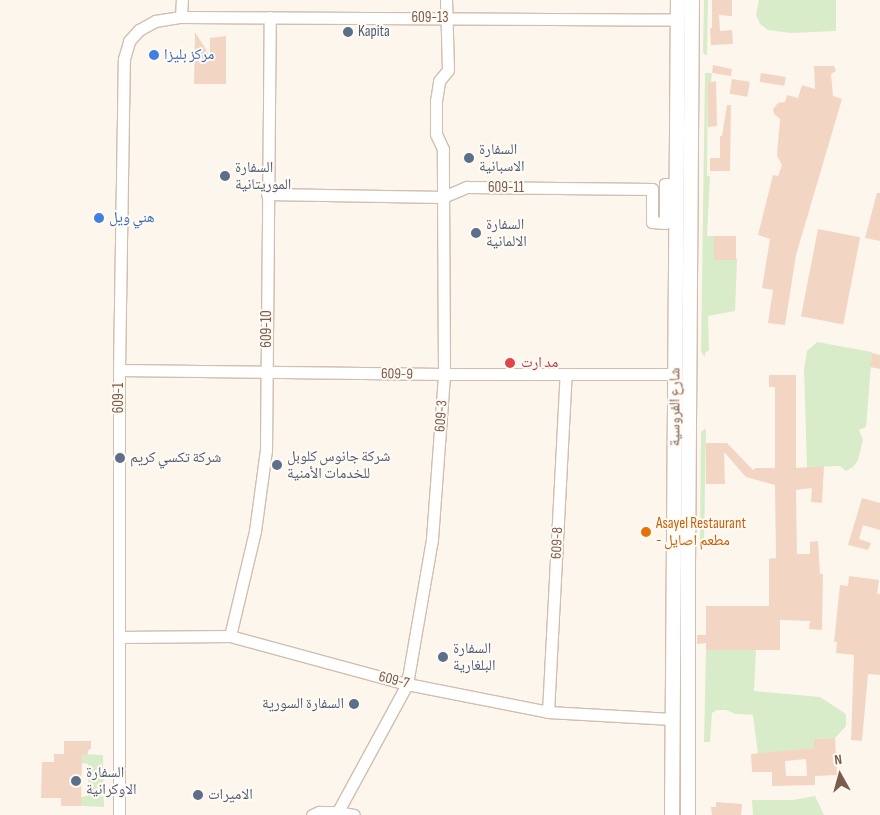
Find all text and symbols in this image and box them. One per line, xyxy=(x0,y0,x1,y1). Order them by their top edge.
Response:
street label: 609-13 xyxy=(412,9,448,27)
place label: Kapita xyxy=(358,23,390,41)
marker: Kapita xyxy=(342,26,354,38)
place label: مركز بليزا xyxy=(164,46,214,64)
marker: مركز بليزا xyxy=(148,49,160,61)
place label: السفارة الاسبانية xyxy=(479,140,525,175)
marker: السفارة الاسبانية xyxy=(463,152,475,164)
place label: السفارة الموريتانية xyxy=(235,158,291,193)
marker: السفارة الموريتانية xyxy=(219,170,231,182)
street label: 609-11 xyxy=(488,179,524,197)
place label: هني ويل xyxy=(109,209,155,227)
marker: هني ويل xyxy=(93,212,105,224)
place label: السفارة الالمانية xyxy=(486,215,527,250)
marker: السفارة الالمانية xyxy=(470,227,482,239)
street label: 609-10 xyxy=(258,310,276,348)
place label: مد ارت xyxy=(521,354,558,372)
marker: مد ارت xyxy=(503,356,517,370)
street label: 609-9 xyxy=(381,365,413,383)
street label: شارع الفروسية xyxy=(666,368,684,446)
street label: 609-1 xyxy=(110,383,128,413)
street label: 609-3 xyxy=(431,400,451,432)
place label: شركة جانوس كلوبل للخدمات الأمنية xyxy=(287,447,390,482)
place label: شركة تكسي كريم xyxy=(130,449,221,467)
marker: شركة تكسي كريم xyxy=(114,452,126,464)
marker: شركة جانوس كلوبل للخدمات الأمنية xyxy=(271,459,283,471)
place label: Asayel Restaurant - مطعم اصايل xyxy=(656,514,746,549)
marker: Asayel Restaurant - مطعم اصايل xyxy=(640,526,652,538)
street label: 609-8 xyxy=(547,527,567,559)
place label: السفارة البلغارية xyxy=(453,639,496,674)
marker: السفارة البلغارية xyxy=(437,651,449,663)
street label: 609-7 xyxy=(377,668,411,692)
place label: السفارة السورية xyxy=(262,695,344,713)
marker: السفارة السورية xyxy=(348,698,360,710)
north arrow xyxy=(815,750,865,800)
text: N xyxy=(833,751,843,769)
place label: السفارة الاوكرانية xyxy=(86,763,137,798)
marker: السفارة الاوكرانية xyxy=(70,775,82,787)
place label: الاميرات xyxy=(208,786,253,804)
marker: الاميرات xyxy=(192,789,204,801)

